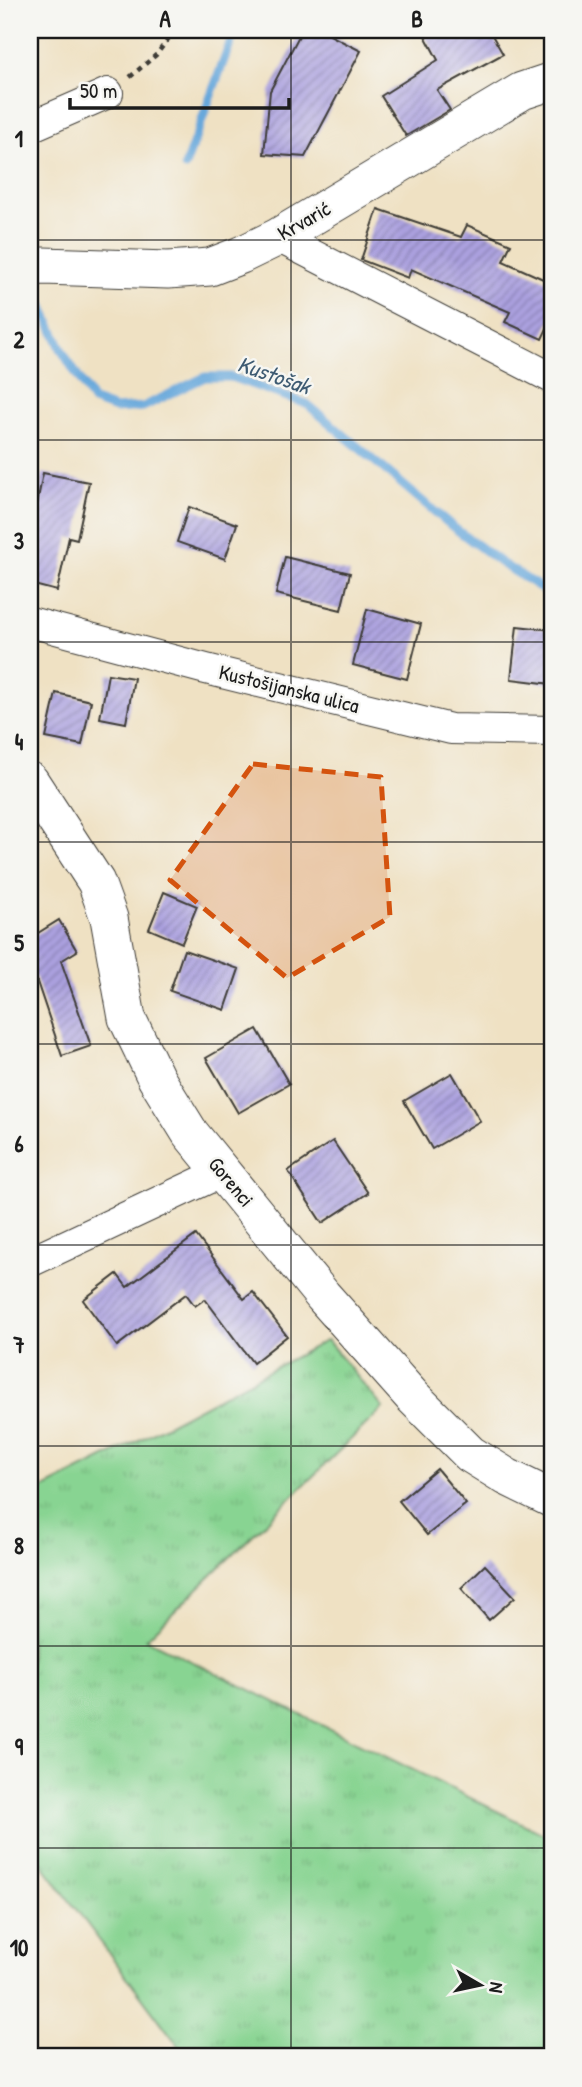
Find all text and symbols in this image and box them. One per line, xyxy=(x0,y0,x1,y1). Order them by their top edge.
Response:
text: A xyxy=(159,3,171,34)
text: B xyxy=(411,3,423,34)
scale bar xyxy=(70,66,289,110)
text: 50 m xyxy=(80,76,117,105)
text: 1 xyxy=(15,123,23,154)
street label: Krvarić xyxy=(272,193,336,247)
text: 2 xyxy=(14,324,25,355)
water label: Kustošak xyxy=(234,348,317,402)
text: 3 xyxy=(14,525,24,556)
street label: Kustošijanska ulica xyxy=(216,657,362,720)
text: 4 xyxy=(15,726,24,757)
text: 5 xyxy=(14,927,24,958)
text: 6 xyxy=(14,1128,24,1159)
street label: Gorenci xyxy=(202,1150,261,1213)
text: 7 xyxy=(12,1329,25,1360)
text: 8 xyxy=(14,1530,24,1561)
text: 9 xyxy=(15,1731,24,1762)
text: 10 xyxy=(10,1932,28,1963)
north arrow xyxy=(446,1951,516,2021)
text: N xyxy=(483,1981,510,1995)

